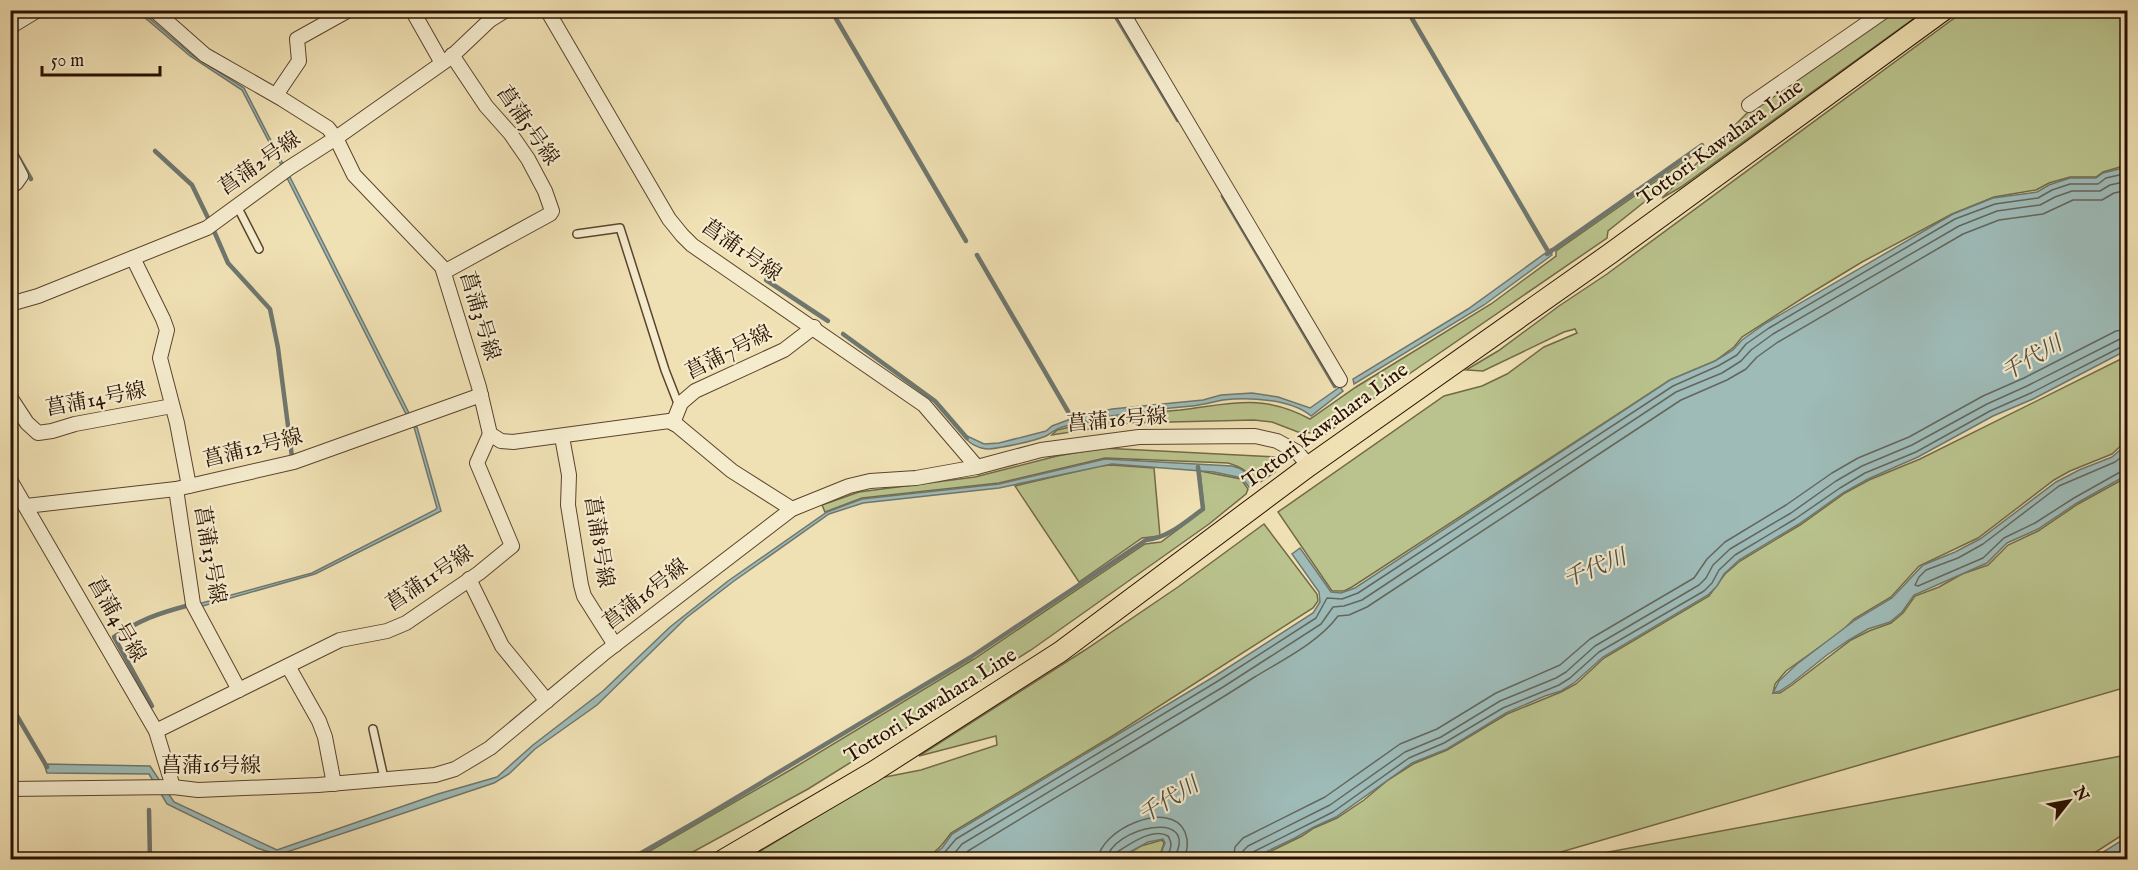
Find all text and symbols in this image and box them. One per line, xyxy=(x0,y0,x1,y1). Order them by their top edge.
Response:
scale bar xyxy=(42,39,160,77)
text: 50 m xyxy=(51,50,84,73)
street label: Tottori Kawahara Line xyxy=(1633,74,1809,212)
street label: 菖蒲5号線 xyxy=(490,81,564,171)
street label: 菖蒲2号線 xyxy=(214,126,306,202)
street label: 菖蒲1号線 xyxy=(696,214,786,288)
street label: 菖蒲3号線 xyxy=(453,268,505,364)
street label: 菖蒲7号線 xyxy=(681,320,777,386)
water label: 千代川 xyxy=(1996,329,2069,388)
street label: Tottori Kawahara Line xyxy=(1238,357,1414,495)
street label: 菖蒲14号線 xyxy=(43,377,149,423)
street label: 菖蒲16号線 xyxy=(1066,403,1168,439)
street label: 菖蒲12号線 xyxy=(200,424,306,474)
street label: 菖蒲8号線 xyxy=(577,494,619,590)
street label: 菖蒲13号線 xyxy=(187,504,231,606)
street label: 菖蒲11号線 xyxy=(381,540,479,618)
water label: 千代川 xyxy=(1559,543,1633,594)
street label: 菖蒲16号線 xyxy=(598,553,694,637)
street label: 菖蒲4号線 xyxy=(81,572,151,668)
street label: Tottori Kawahara Line xyxy=(840,642,1022,770)
street label: 菖蒲16号線 xyxy=(161,753,261,780)
water label: 千代川 xyxy=(1134,771,1206,830)
north arrow xyxy=(2039,771,2099,831)
text: N xyxy=(2067,782,2092,806)

